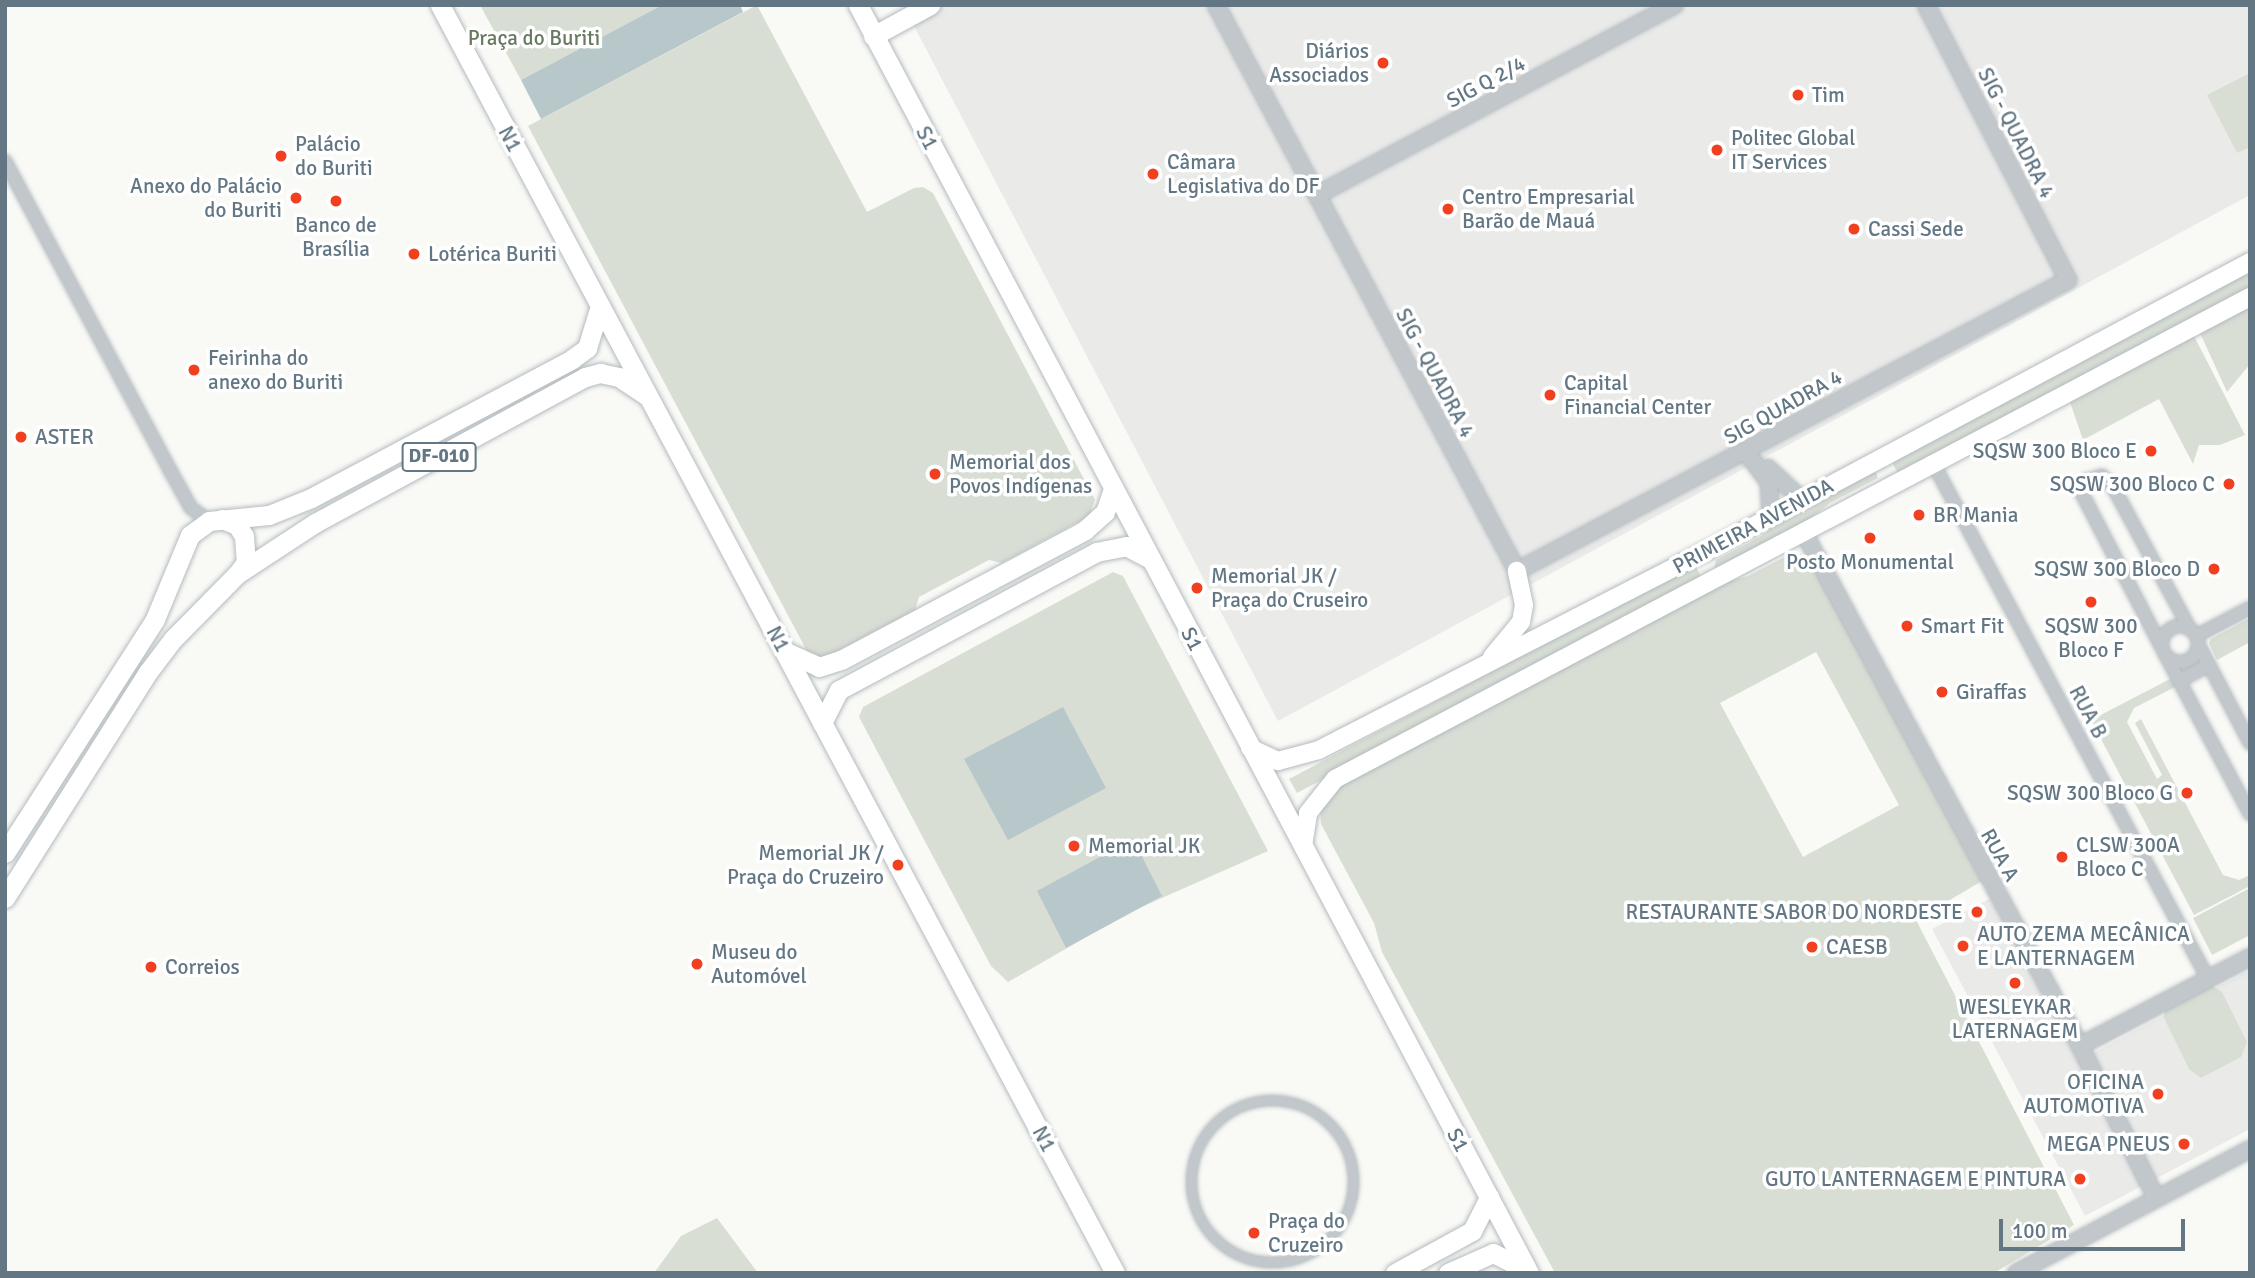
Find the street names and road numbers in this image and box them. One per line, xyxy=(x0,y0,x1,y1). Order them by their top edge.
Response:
street label: SIG Q 2/4 xyxy=(1442,51,1530,113)
street label: SIG - QUADRA 4 xyxy=(1972,64,2060,202)
street label: N1 xyxy=(493,122,527,156)
street label: S1 xyxy=(910,122,944,154)
street label: SIG - QUADRA 4 xyxy=(1390,304,1480,442)
street label: SIG QUADRA 4 xyxy=(1720,364,1846,450)
road number: DF-010 xyxy=(400,442,478,472)
street label: PRIMEIRA AVENIDA xyxy=(1668,473,1838,579)
street label: N1 xyxy=(761,622,795,656)
street label: S1 xyxy=(1175,623,1209,655)
street label: RUA B xyxy=(2064,681,2112,743)
street label: RUA A xyxy=(1975,824,2025,886)
street label: N1 xyxy=(1027,1122,1061,1156)
street label: S1 xyxy=(1441,1124,1475,1156)

